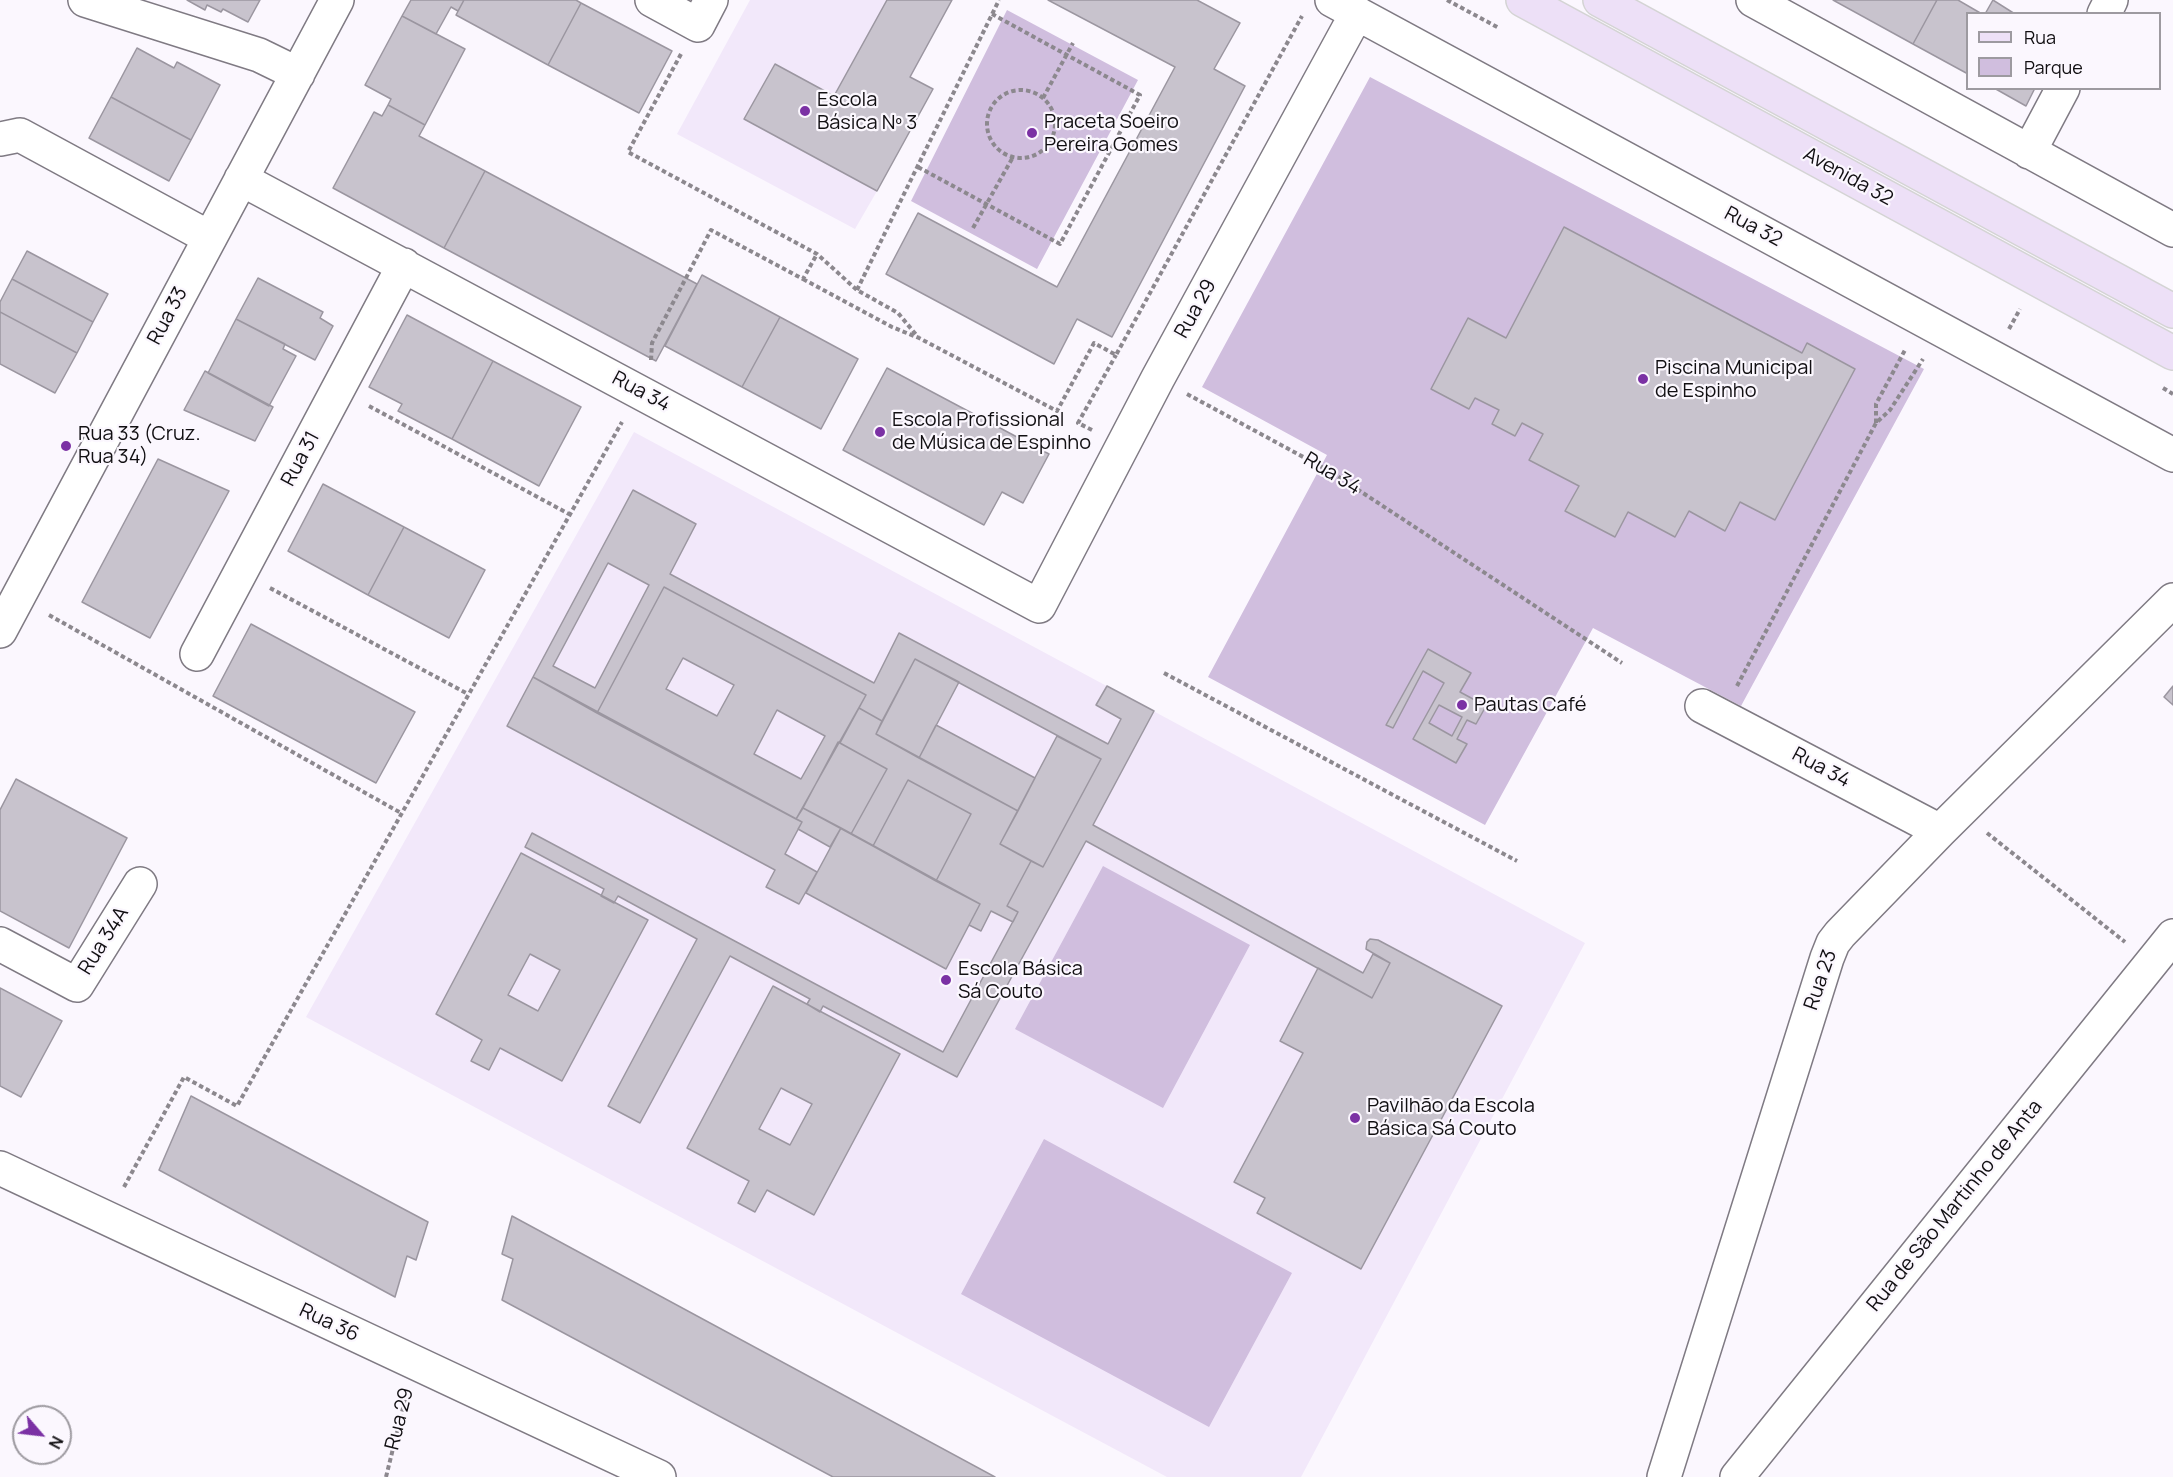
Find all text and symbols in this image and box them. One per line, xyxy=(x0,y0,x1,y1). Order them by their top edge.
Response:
legend xyxy=(1966,12,2161,90)
text: Rua xyxy=(2024,25,2056,49)
text: Parque xyxy=(2024,55,2083,79)
place label: Escola Básica Nº 3 xyxy=(817,88,917,135)
marker: Escola Básica Nº 3 xyxy=(798,104,812,118)
place label: Praceta Soeiro Pereira Gomes xyxy=(1044,110,1179,157)
marker: Praceta Soeiro Pereira Gomes xyxy=(1025,126,1039,140)
street label: Avenida 32 xyxy=(1799,143,1897,211)
street label: Rua 32 xyxy=(1720,202,1786,252)
street label: Rua 29 xyxy=(1170,275,1222,343)
street label: Rua 33 xyxy=(143,283,193,349)
place label: Piscina Municipal de Espinho xyxy=(1655,356,1813,403)
street label: Rua 34 xyxy=(608,367,674,417)
marker: Piscina Municipal de Espinho xyxy=(1636,372,1650,386)
place label: Escola Profissional de Música de Espinho xyxy=(892,408,1091,455)
place label: Rua 33 (Cruz. Rua 34) xyxy=(78,422,200,469)
marker: Escola Profissional de Música de Espinho xyxy=(873,425,887,439)
street label: Rua 31 xyxy=(277,428,325,490)
marker: Rua 33 (Cruz. Rua 34) xyxy=(59,439,73,453)
street label: Rua 34 xyxy=(1299,448,1365,500)
place label: Pautas Café xyxy=(1474,693,1586,717)
marker: Pautas Café xyxy=(1455,698,1469,712)
street label: Rua 34 xyxy=(1788,743,1854,793)
street label: Rua 34A xyxy=(74,903,134,979)
street label: Rua 23 xyxy=(1800,947,1842,1013)
place label: Escola Básica Sá Couto xyxy=(958,957,1083,1004)
marker: Escola Básica Sá Couto xyxy=(939,973,953,987)
place label: Pavilhão da Escola Básica Sá Couto xyxy=(1367,1094,1535,1141)
street label: Rua de São Martinho de Anta xyxy=(1862,1095,2048,1317)
marker: Pavilhão da Escola Básica Sá Couto xyxy=(1348,1111,1362,1125)
street label: Rua 36 xyxy=(295,1299,363,1347)
street label: Rua 29 xyxy=(381,1385,419,1453)
north arrow xyxy=(12,1405,72,1465)
text: N xyxy=(44,1432,69,1453)

